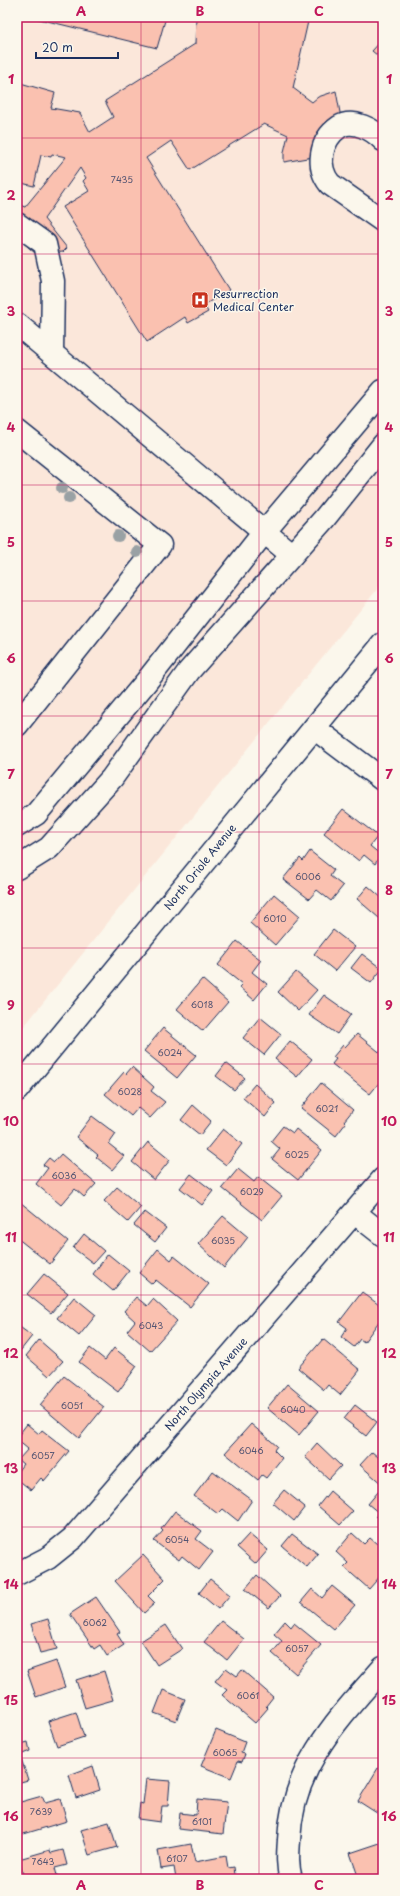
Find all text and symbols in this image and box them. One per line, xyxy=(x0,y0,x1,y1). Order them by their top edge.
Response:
text: A xyxy=(76,1,86,20)
text: B xyxy=(196,1,205,20)
text: C xyxy=(314,1,324,20)
scale bar xyxy=(36,34,118,60)
text: 20 m xyxy=(42,38,73,56)
text: 1 xyxy=(8,69,14,88)
text: 1 xyxy=(386,69,392,88)
house number: 7435 xyxy=(111,172,133,186)
text: 2 xyxy=(6,185,16,204)
text: 2 xyxy=(384,185,394,204)
place label: Resurrection Medical Center xyxy=(213,285,295,315)
hospital icon: Resurrection Medical Center xyxy=(190,290,210,310)
text: 3 xyxy=(7,301,16,320)
text: 3 xyxy=(385,301,394,320)
text: 4 xyxy=(7,417,16,436)
text: 4 xyxy=(385,417,394,436)
text: 5 xyxy=(7,532,15,551)
text: 5 xyxy=(385,532,393,551)
text: 6 xyxy=(6,648,16,667)
text: 6 xyxy=(384,648,394,667)
text: 7 xyxy=(7,764,15,783)
text: 7 xyxy=(385,764,393,783)
street label: North Oriole Avenue xyxy=(159,820,240,914)
house number: 6006 xyxy=(295,869,321,883)
text: 8 xyxy=(7,880,15,899)
text: 8 xyxy=(385,880,393,899)
house number: 6010 xyxy=(263,911,287,925)
text: 9 xyxy=(7,995,15,1014)
text: 9 xyxy=(385,995,393,1014)
house number: 6018 xyxy=(191,997,213,1011)
house number: 6024 xyxy=(158,1045,182,1059)
house number: 6028 xyxy=(118,1084,142,1098)
house number: 6021 xyxy=(316,1101,338,1115)
text: 10 xyxy=(3,1111,19,1130)
text: 10 xyxy=(381,1111,397,1130)
house number: 6025 xyxy=(285,1147,309,1161)
house number: 6036 xyxy=(52,1168,76,1182)
house number: 6029 xyxy=(240,1184,264,1198)
text: 11 xyxy=(5,1227,17,1246)
text: 11 xyxy=(383,1227,395,1246)
house number: 6035 xyxy=(211,1233,235,1247)
house number: 6043 xyxy=(139,1318,163,1332)
street label: North Olympia Avenue xyxy=(160,1333,251,1434)
text: 12 xyxy=(3,1343,19,1362)
text: 12 xyxy=(381,1343,397,1362)
house number: 6051 xyxy=(61,1398,83,1412)
house number: 6040 xyxy=(280,1402,306,1416)
house number: 6046 xyxy=(238,1443,264,1457)
house number: 6057 xyxy=(31,1448,55,1462)
text: 13 xyxy=(4,1458,19,1477)
text: 13 xyxy=(382,1458,397,1477)
house number: 6054 xyxy=(165,1532,189,1546)
text: 14 xyxy=(3,1574,19,1593)
text: 14 xyxy=(381,1574,397,1593)
house number: 6062 xyxy=(83,1615,107,1629)
house number: 6057 xyxy=(285,1641,309,1655)
house number: 6061 xyxy=(237,1688,259,1702)
text: 15 xyxy=(4,1690,18,1709)
text: 15 xyxy=(382,1690,396,1709)
house number: 6065 xyxy=(213,1745,237,1759)
house number: 7639 xyxy=(30,1804,52,1818)
text: 16 xyxy=(3,1806,19,1825)
text: 16 xyxy=(381,1806,397,1825)
house number: 6101 xyxy=(192,1814,212,1828)
house number: 6107 xyxy=(166,1851,188,1865)
house number: 7643 xyxy=(32,1854,54,1868)
text: A xyxy=(76,1875,86,1894)
text: B xyxy=(196,1875,205,1894)
text: C xyxy=(314,1875,324,1894)

